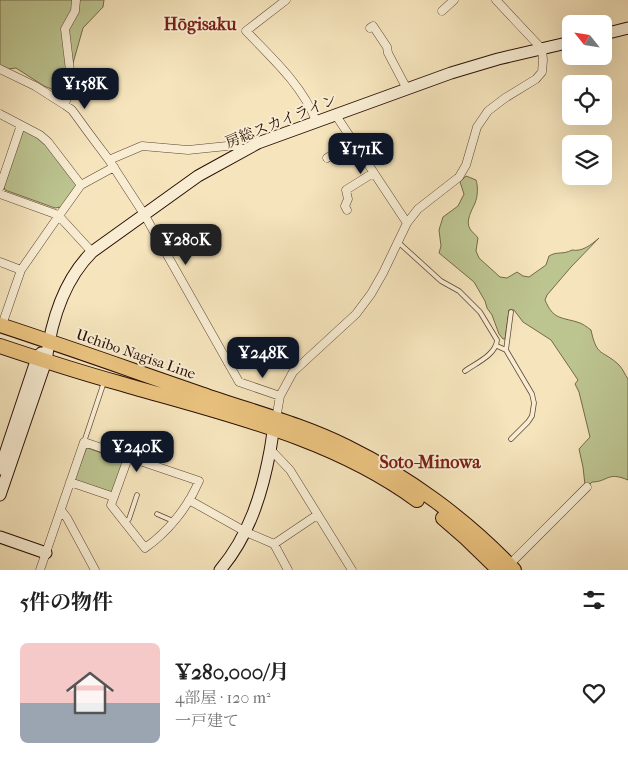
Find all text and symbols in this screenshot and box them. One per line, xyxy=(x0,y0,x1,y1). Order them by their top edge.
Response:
district label: Hōgisaku xyxy=(164,14,237,35)
north arrow xyxy=(562,15,612,65)
map controls xyxy=(562,15,612,185)
pin: ¥158K xyxy=(50,68,120,110)
text: ¥158K xyxy=(63,74,107,93)
button: locate xyxy=(562,75,612,125)
street label: 房総スカイライン xyxy=(222,90,340,152)
pin: ¥171K xyxy=(326,132,396,175)
button: layers xyxy=(562,135,612,185)
text: ¥171K xyxy=(339,139,383,158)
pin: ¥280K xyxy=(151,224,221,266)
text: ¥280K xyxy=(161,230,211,249)
street label: Uchibo Nagisa Line xyxy=(74,325,199,383)
pin: ¥248K xyxy=(228,336,298,379)
text: ¥248K xyxy=(238,343,288,362)
pin: ¥240K xyxy=(102,430,172,473)
text: ¥240K xyxy=(112,437,162,456)
district label: Soto-Minowa xyxy=(380,452,481,473)
icon: filters xyxy=(580,586,608,614)
text: 5件の物件 xyxy=(20,590,113,614)
text: ¥280,000/月 xyxy=(175,660,290,684)
icon: home xyxy=(60,663,120,723)
icon: heart xyxy=(580,679,608,707)
text: 4部屋 · 120 m² xyxy=(175,688,271,707)
text: 一戸建て xyxy=(175,711,239,730)

